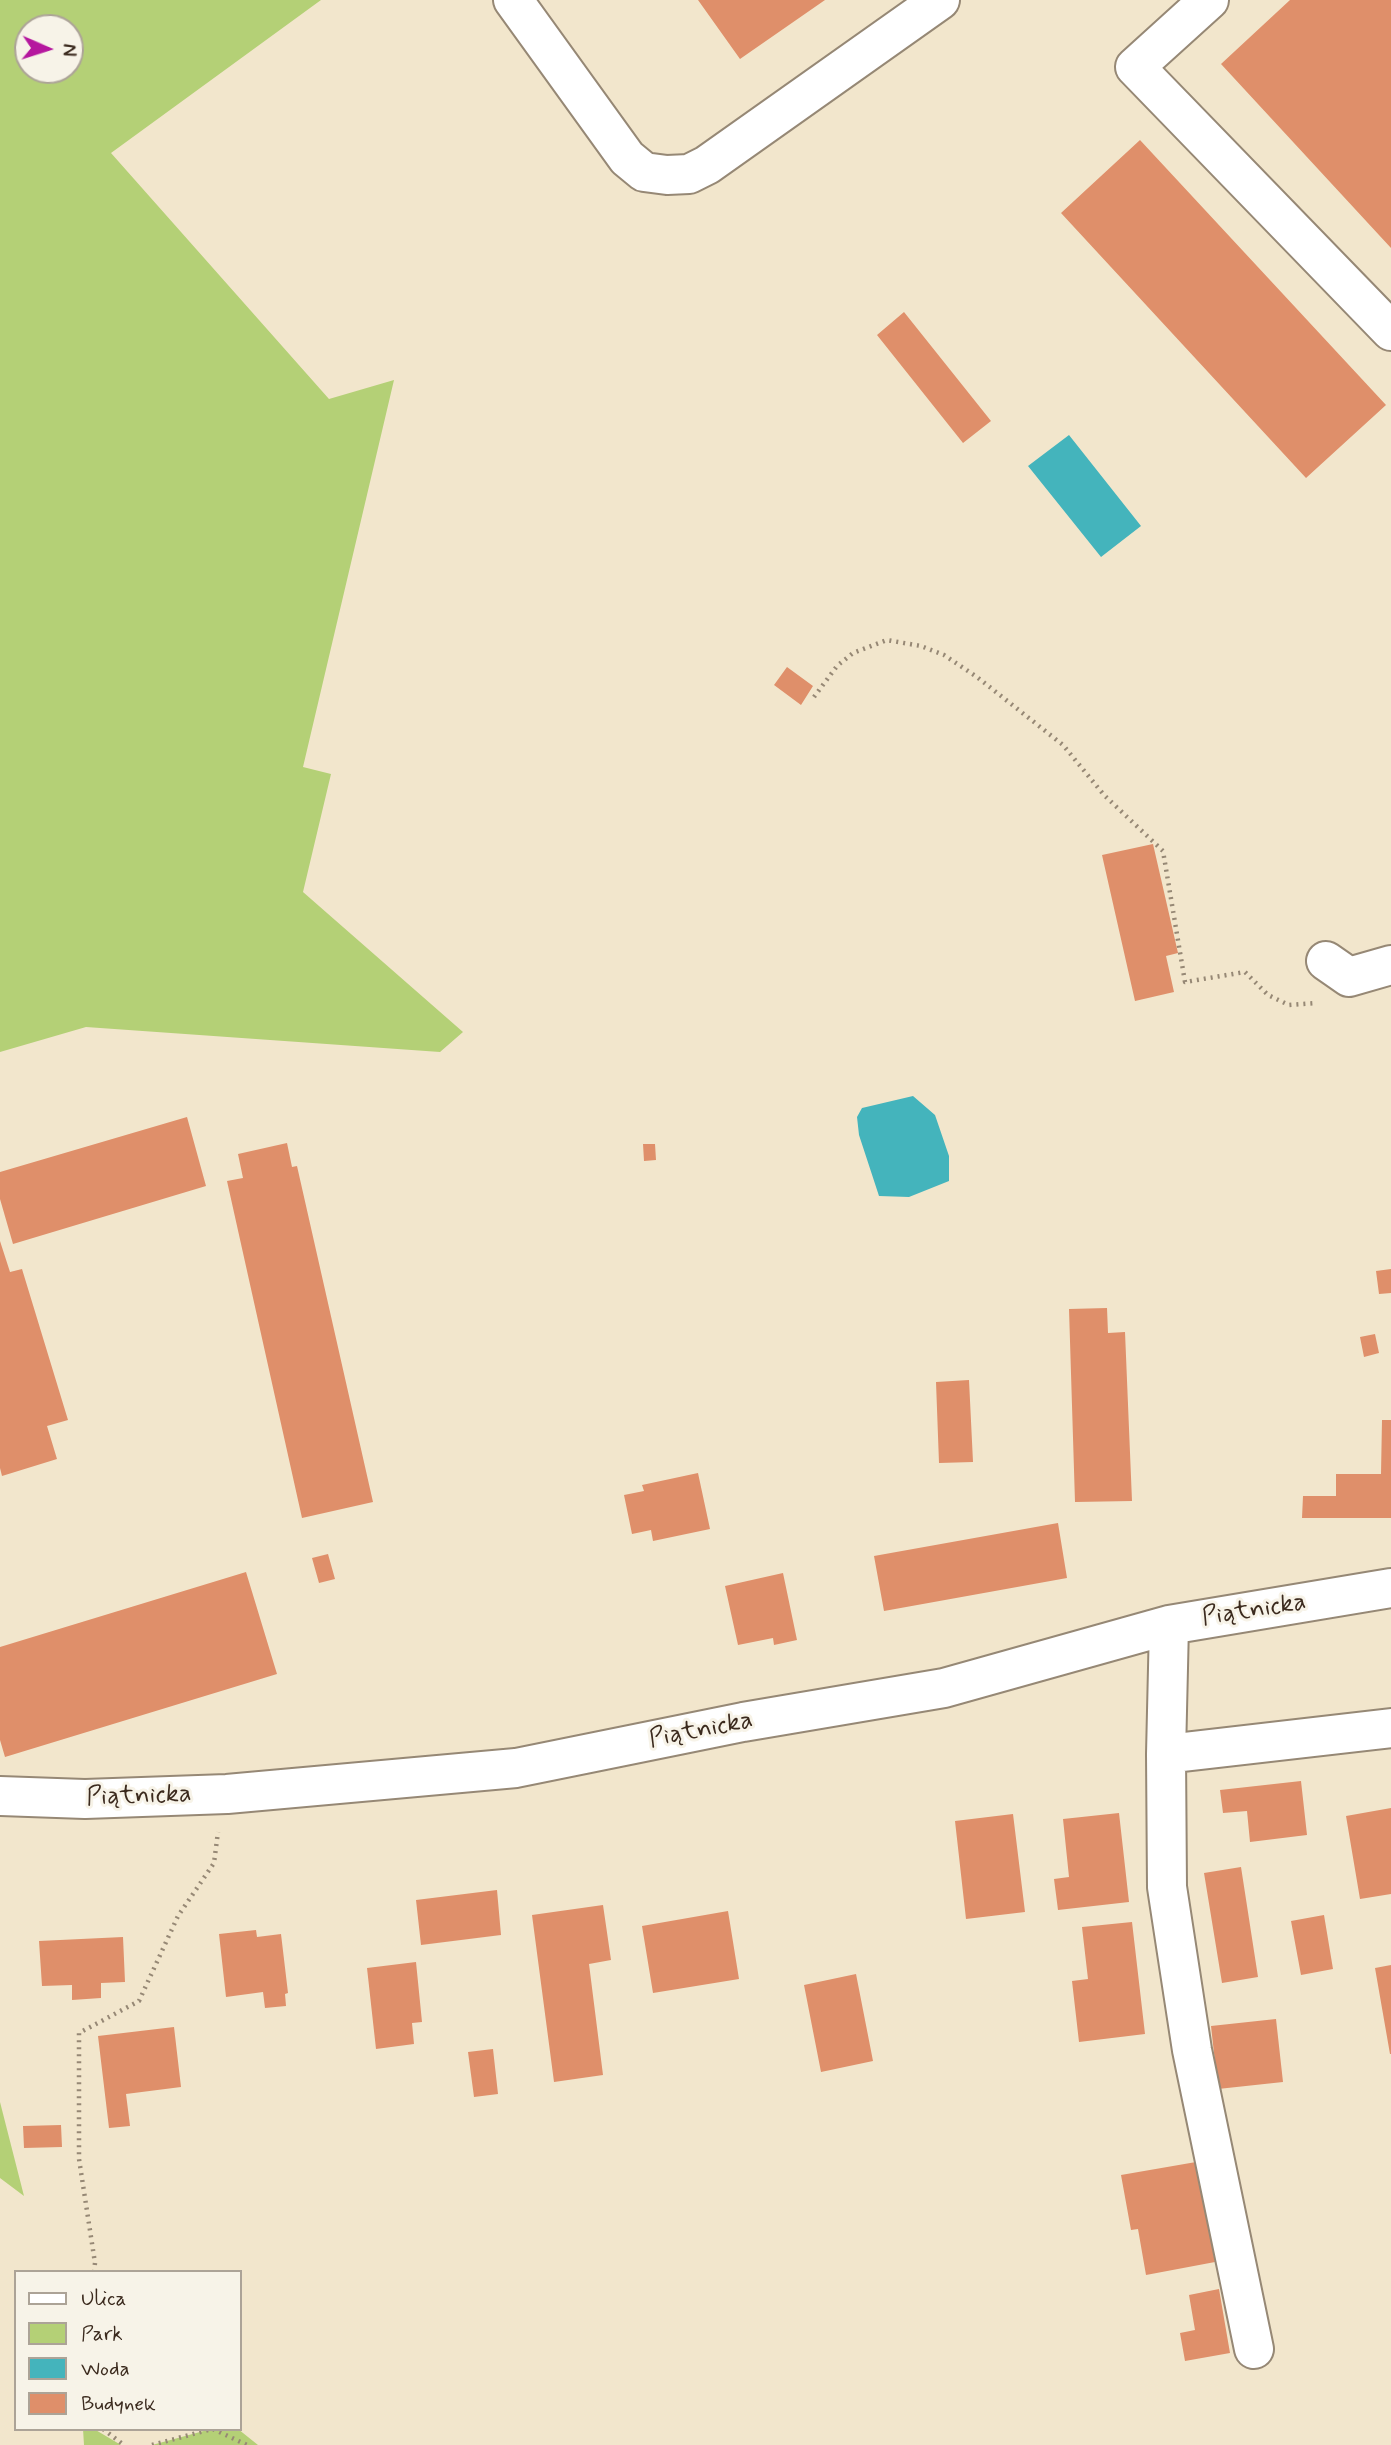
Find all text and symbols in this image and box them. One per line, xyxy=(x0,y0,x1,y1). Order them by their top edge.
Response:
north arrow xyxy=(14,14,84,84)
text: N xyxy=(56,43,81,57)
street label: Piątnicka xyxy=(1200,1587,1308,1635)
street label: Piątnicka xyxy=(646,1706,756,1756)
street label: Piątnicka xyxy=(86,1780,192,1814)
legend xyxy=(14,2270,242,2431)
text: Ulica xyxy=(81,2285,126,2313)
text: Park xyxy=(81,2320,123,2348)
text: Woda xyxy=(81,2355,130,2383)
text: Budynek xyxy=(81,2390,156,2418)

